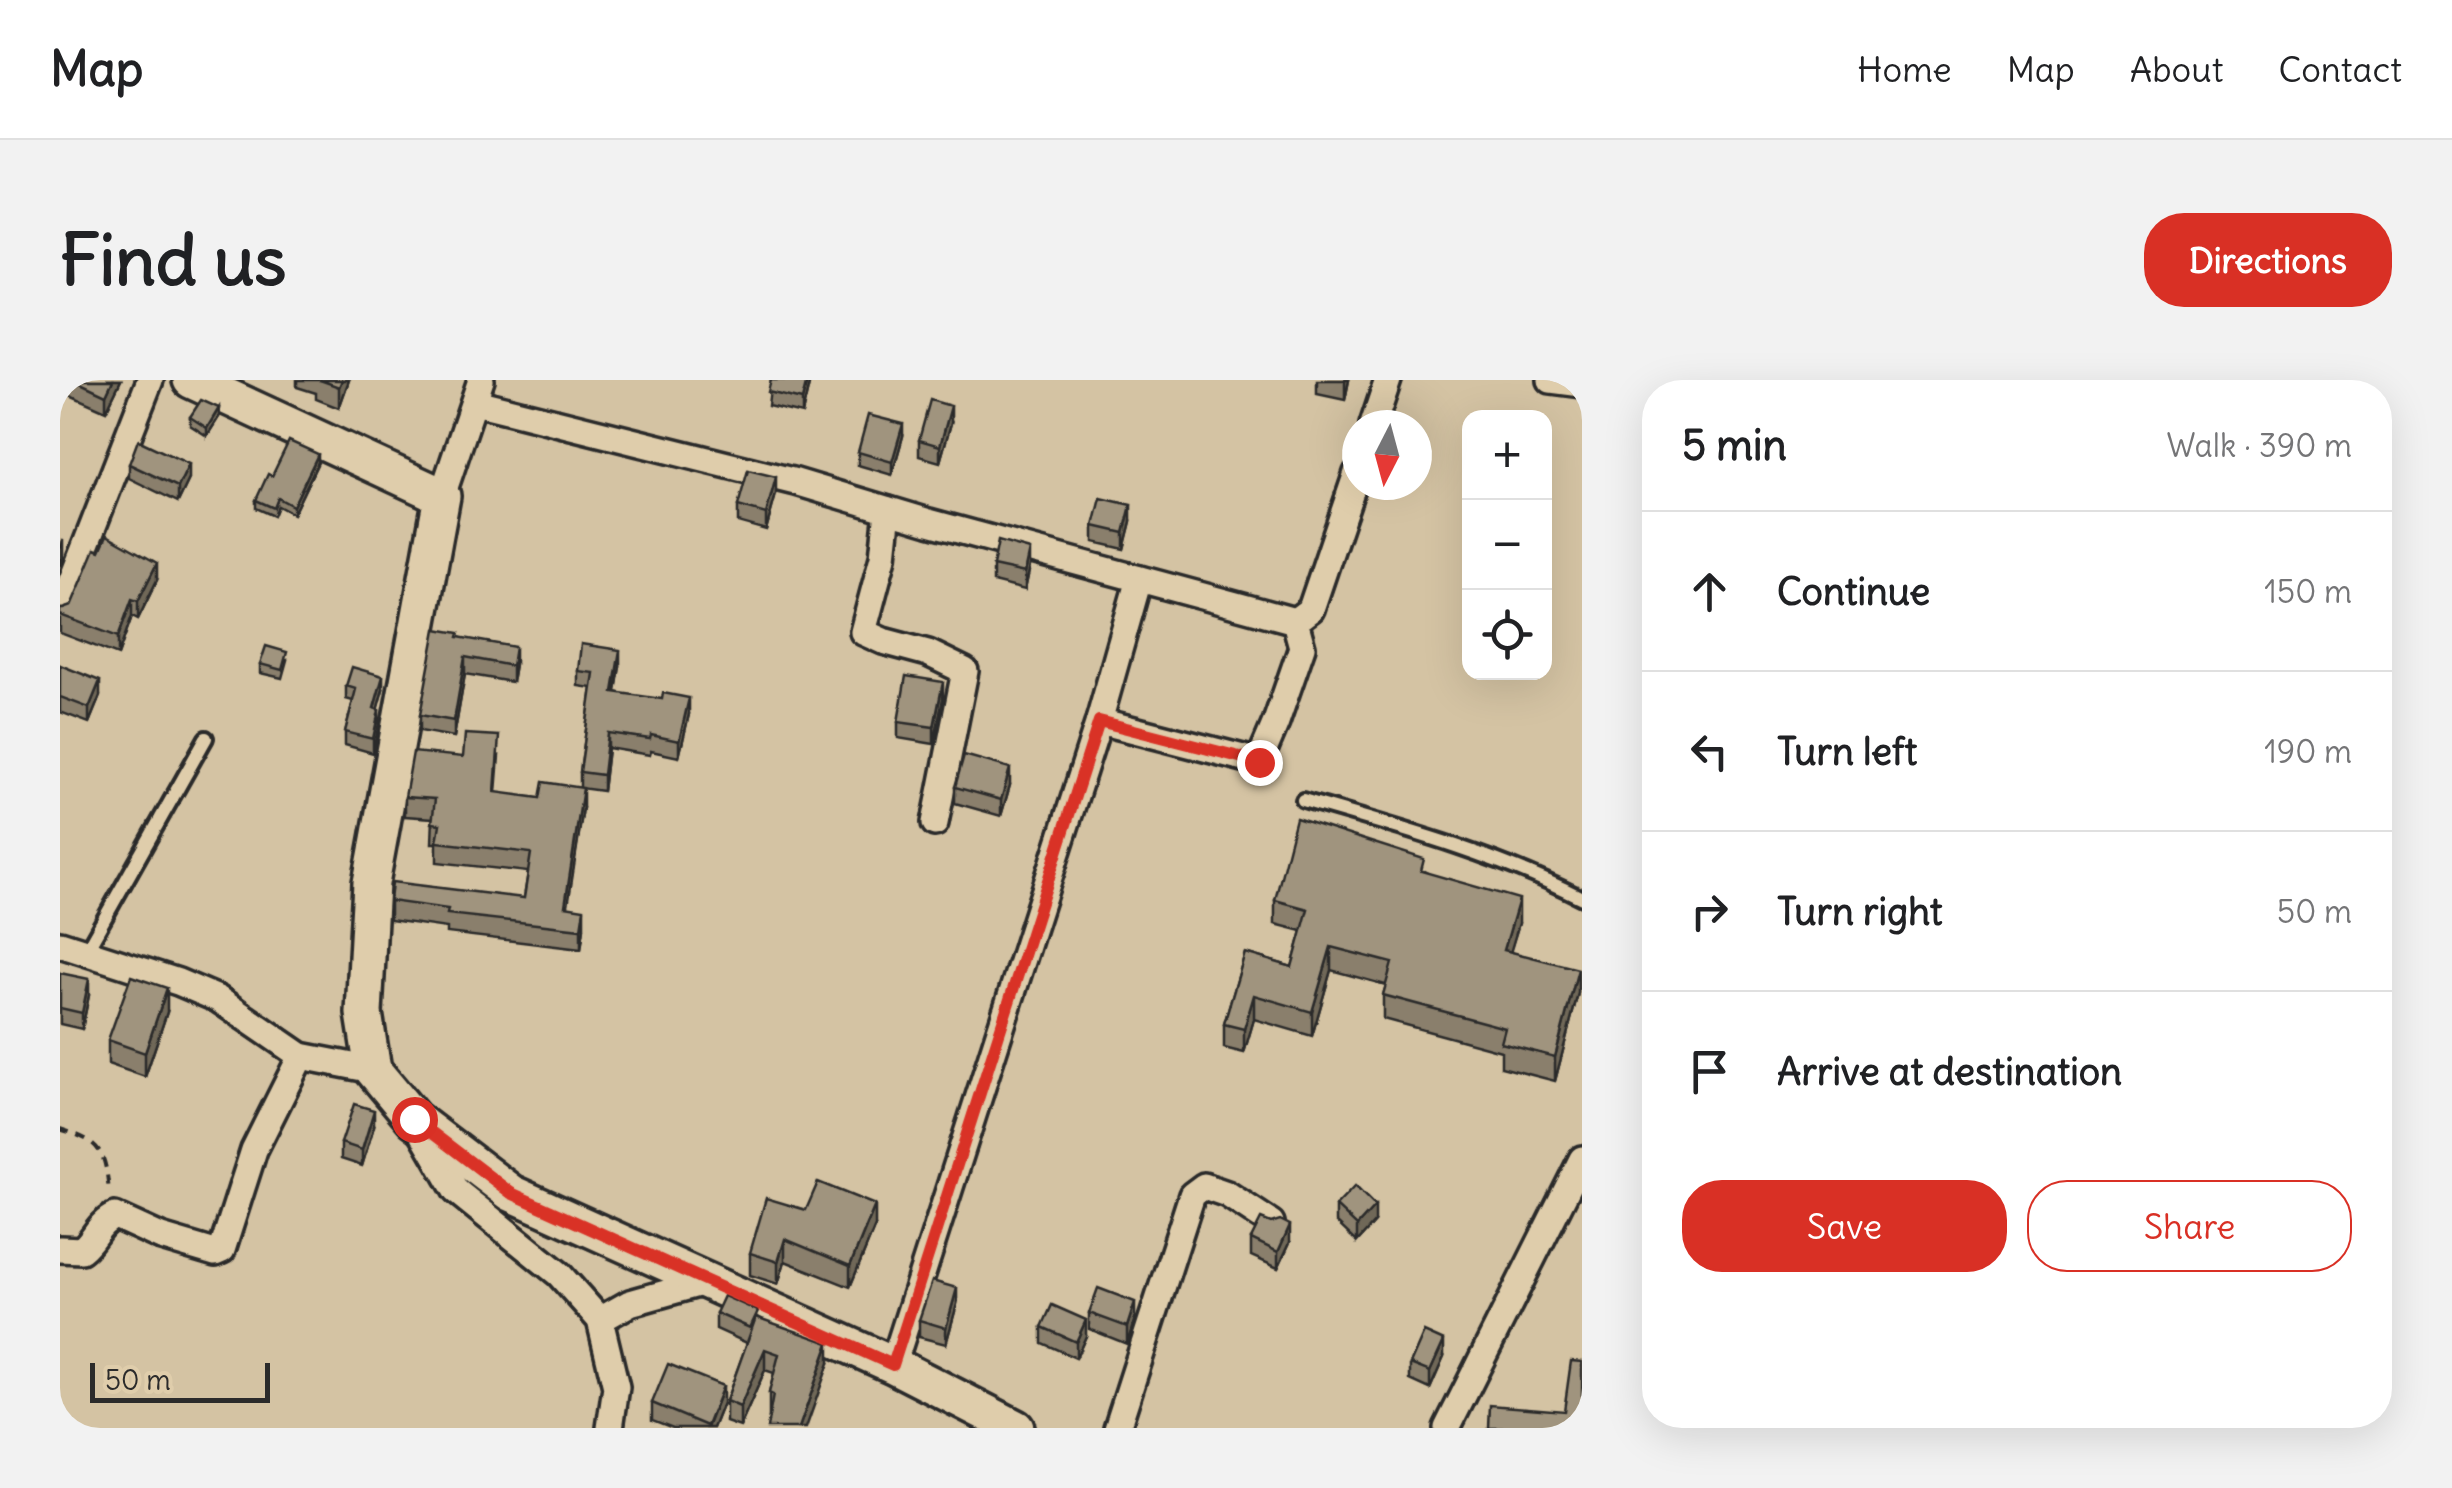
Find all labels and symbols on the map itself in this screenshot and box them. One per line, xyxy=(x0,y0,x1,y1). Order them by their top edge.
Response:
north arrow xyxy=(1342,410,1432,500)
route end xyxy=(1237,740,1283,786)
route start xyxy=(392,1097,438,1143)
scale bar xyxy=(90,1358,270,1403)

